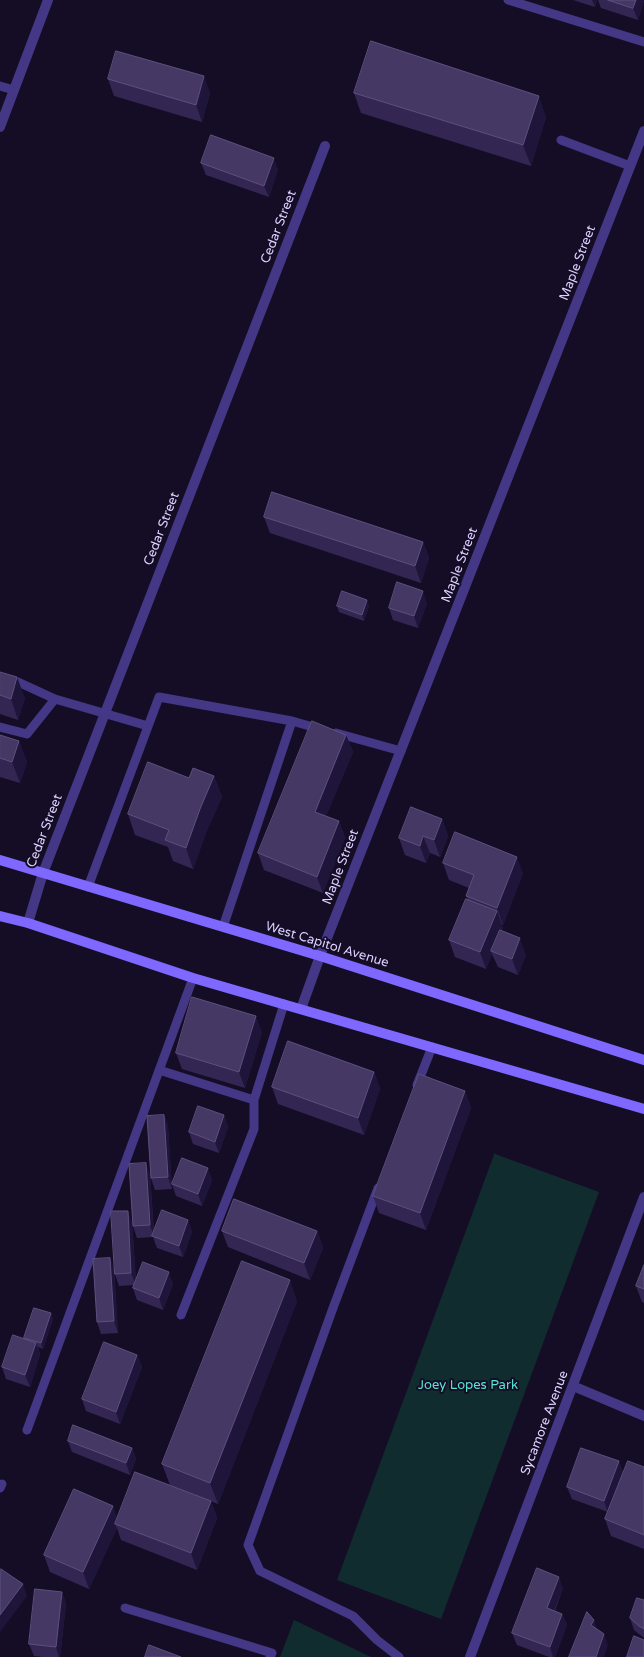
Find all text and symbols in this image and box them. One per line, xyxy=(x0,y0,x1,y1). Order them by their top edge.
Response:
street label: Cedar Street xyxy=(258,188,300,266)
street label: Maple Street xyxy=(557,223,599,303)
street label: Cedar Street xyxy=(141,490,183,568)
street label: Maple Street xyxy=(439,525,481,605)
street label: Cedar Street xyxy=(24,792,66,870)
street label: Maple Street xyxy=(320,827,362,907)
street label: West Capitol Avenue xyxy=(263,919,391,971)
street label: Sycamore Avenue xyxy=(518,1369,572,1477)
park label: Joey Lopes Park xyxy=(418,1378,518,1394)

